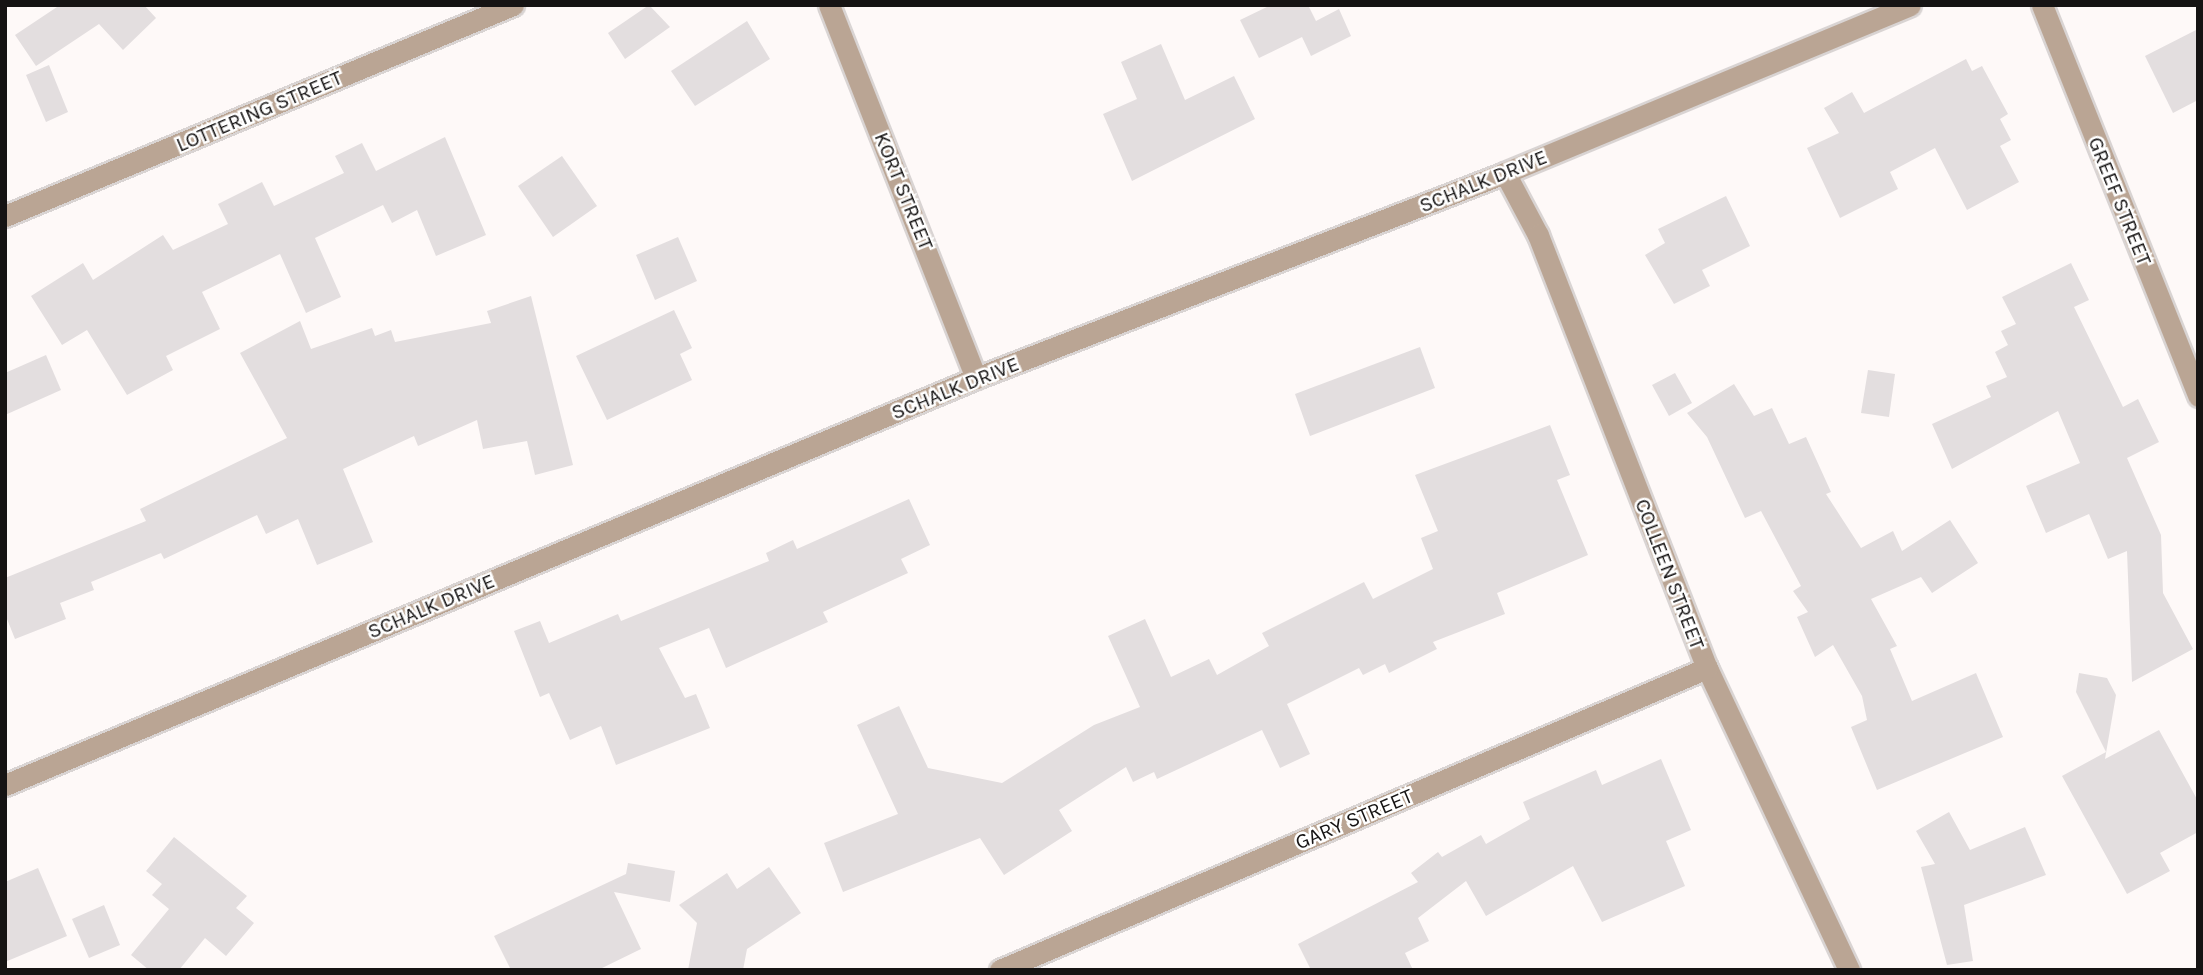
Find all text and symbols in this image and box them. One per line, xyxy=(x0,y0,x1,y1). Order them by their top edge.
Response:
street label: LOTTERING STREET xyxy=(172,65,346,157)
street label: KORT STREET xyxy=(869,128,939,254)
street label: GREEF STREET xyxy=(2083,133,2157,269)
street label: SCHALK DRIVE xyxy=(1415,144,1551,218)
street label: SCHALK DRIVE xyxy=(887,351,1023,425)
street label: COLLEEN STREET xyxy=(1630,495,1710,653)
street label: SCHALK DRIVE xyxy=(364,568,498,644)
street label: GARY STREET xyxy=(1291,783,1417,855)

